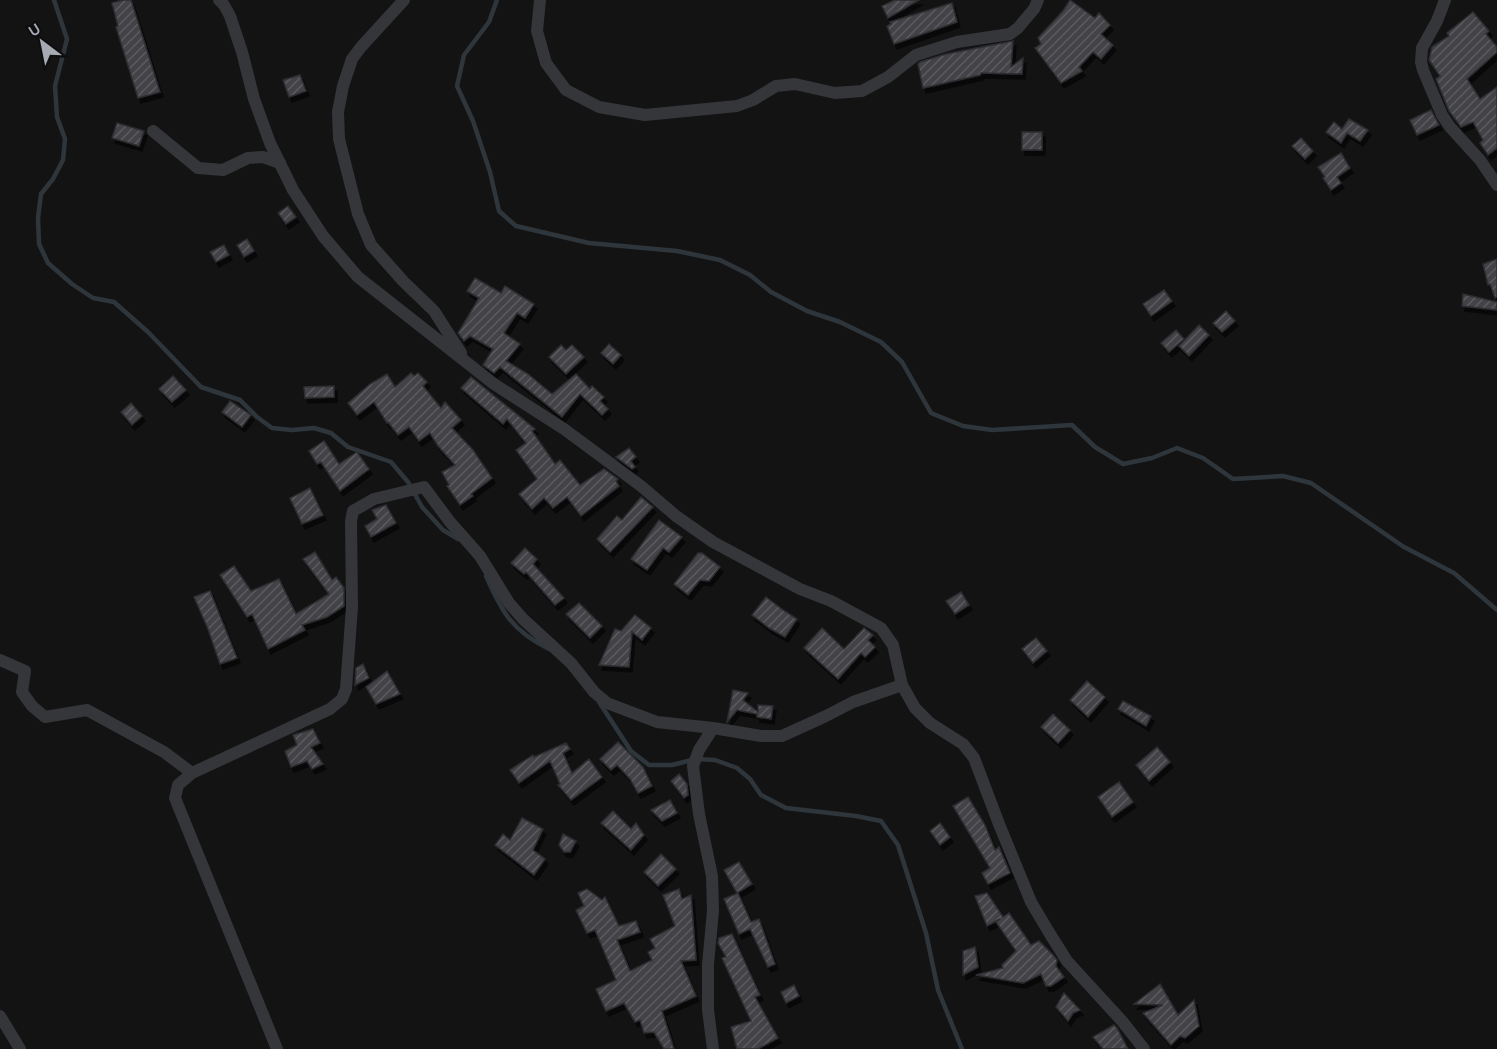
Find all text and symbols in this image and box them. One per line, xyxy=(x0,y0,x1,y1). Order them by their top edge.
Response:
north arrow xyxy=(12,12,72,72)
text: U xyxy=(25,19,44,41)

